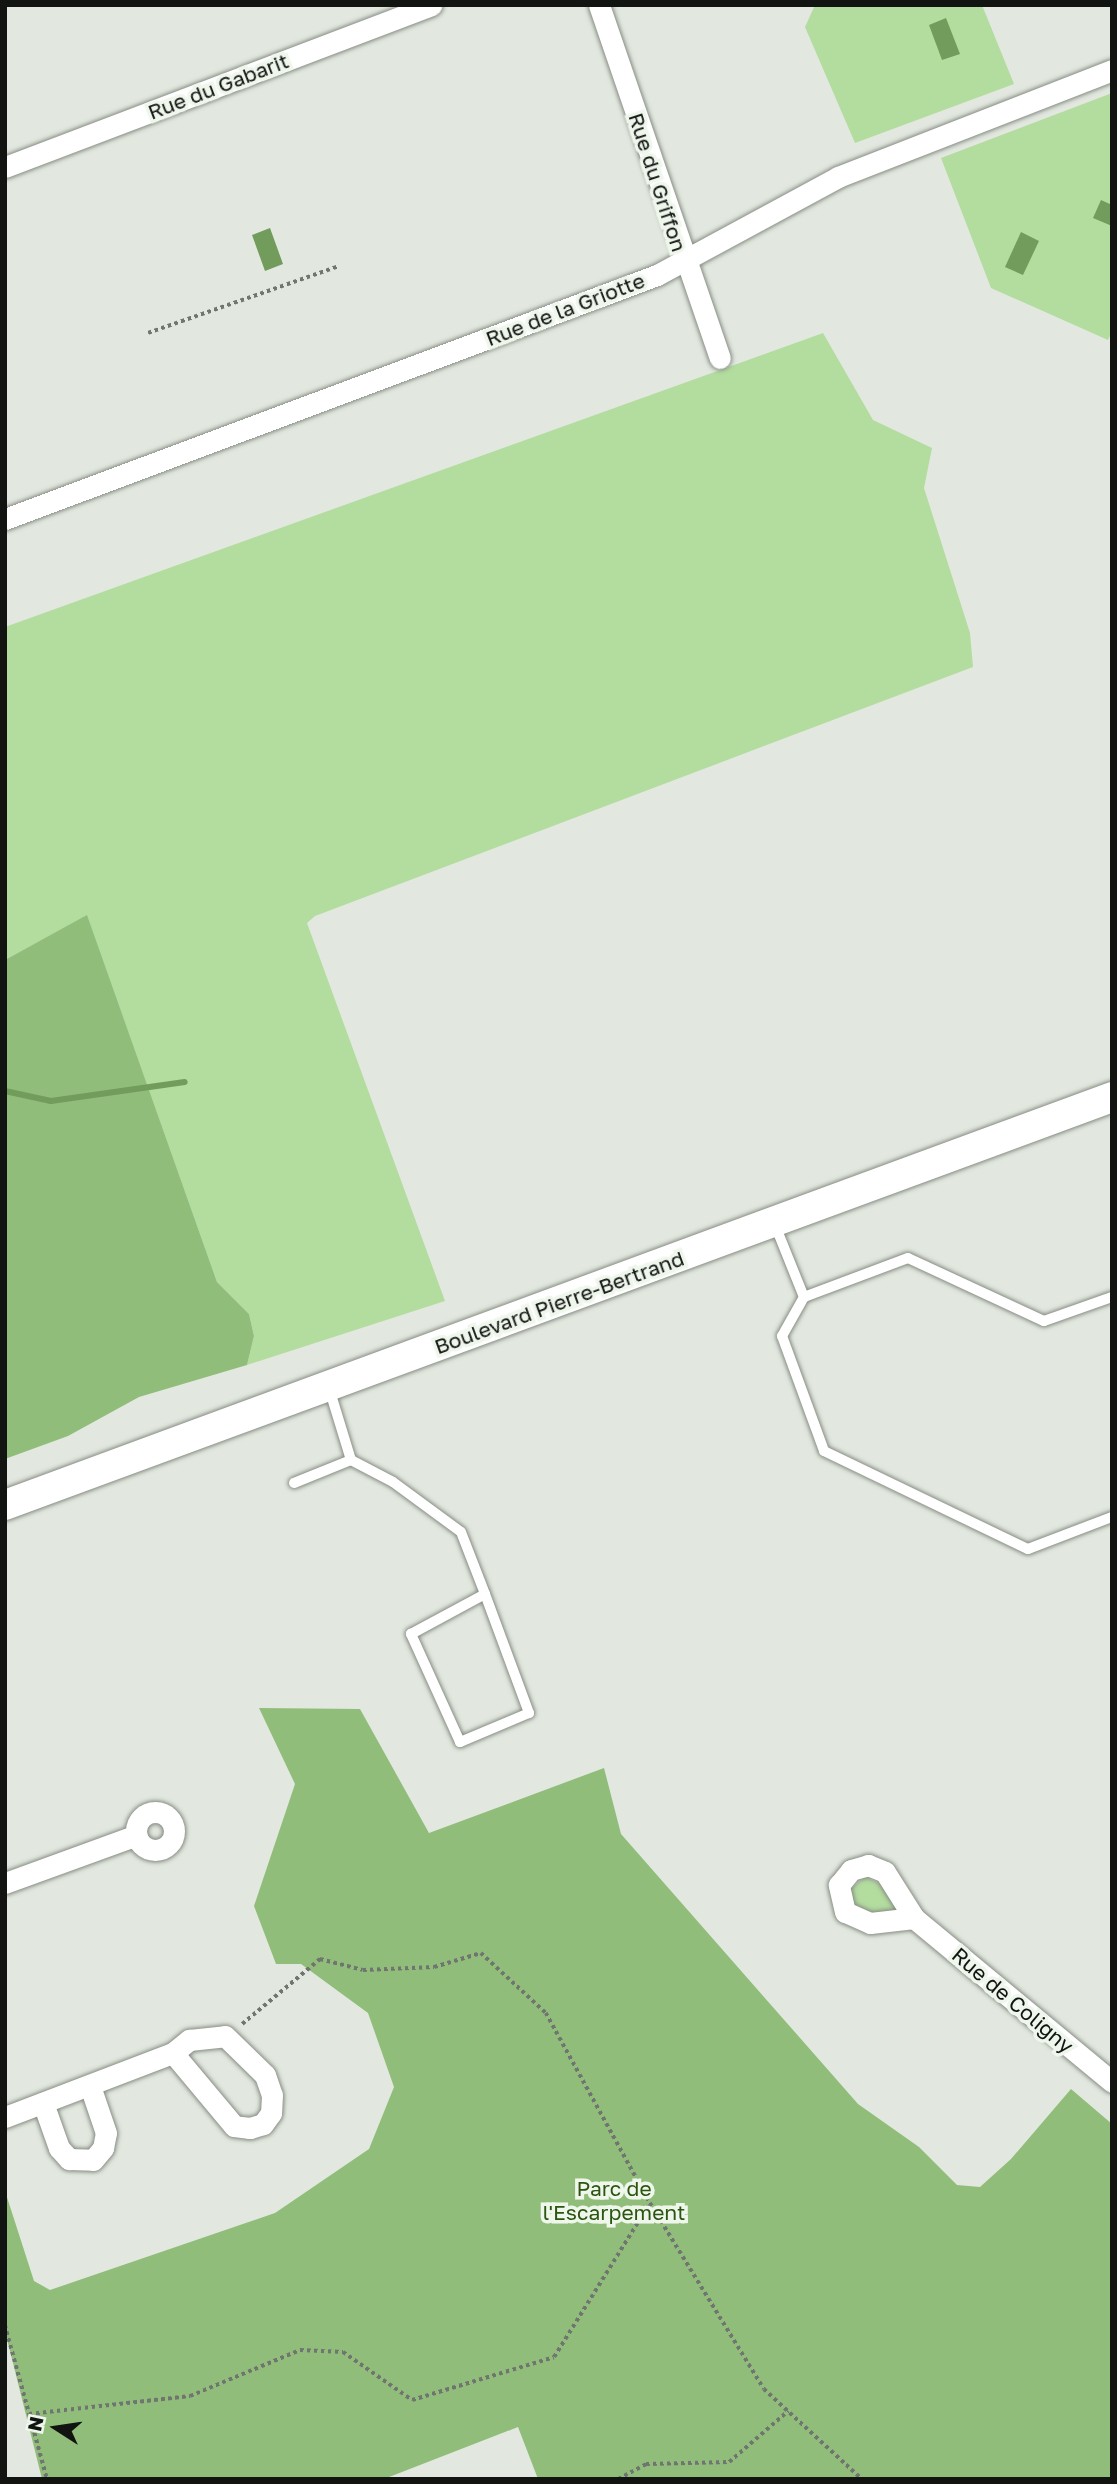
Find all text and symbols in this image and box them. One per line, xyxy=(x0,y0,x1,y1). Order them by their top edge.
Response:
street label: Rue du Gabarit xyxy=(144,48,292,124)
street label: Rue du Griffon xyxy=(624,109,692,255)
street label: Rue de la Griotte xyxy=(482,267,648,351)
street label: Boulevard Pierre-Bertrand xyxy=(431,1245,687,1359)
street label: Rue de Coligny xyxy=(947,1942,1079,2058)
park label: Parc de l'Escarpement xyxy=(543,2175,685,2225)
north arrow xyxy=(21,2393,91,2463)
text: N xyxy=(22,2414,48,2433)

